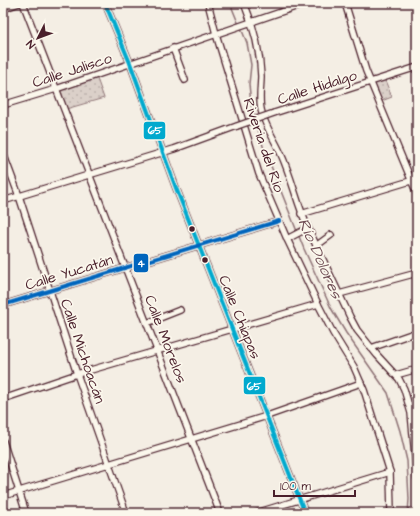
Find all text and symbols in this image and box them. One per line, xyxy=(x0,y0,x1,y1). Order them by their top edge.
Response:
north arrow xyxy=(18,18,58,58)
text: N xyxy=(23,37,39,52)
street label: Calle Jalisco xyxy=(30,48,115,93)
street label: Calle Hidalgo xyxy=(275,65,360,111)
street label: Riveria del Río xyxy=(238,95,290,196)
line badge: 65 xyxy=(143,121,166,140)
text: 65 xyxy=(148,123,163,138)
water label: Río Dolores xyxy=(293,215,348,303)
unlabelled marker xyxy=(187,224,197,234)
street label: Calle Yucatán xyxy=(23,249,116,296)
line badge: 4 xyxy=(133,253,149,273)
unlabelled marker xyxy=(200,255,210,265)
text: 4 xyxy=(137,256,145,271)
street label: Calle Chiapas xyxy=(213,272,266,363)
street label: Calle Morelos xyxy=(139,292,192,387)
street label: Calle Michoacán xyxy=(55,296,110,407)
line badge: 65 xyxy=(243,376,266,395)
text: 65 xyxy=(247,379,262,394)
scale bar xyxy=(274,472,355,498)
text: 100 m xyxy=(280,478,311,495)

